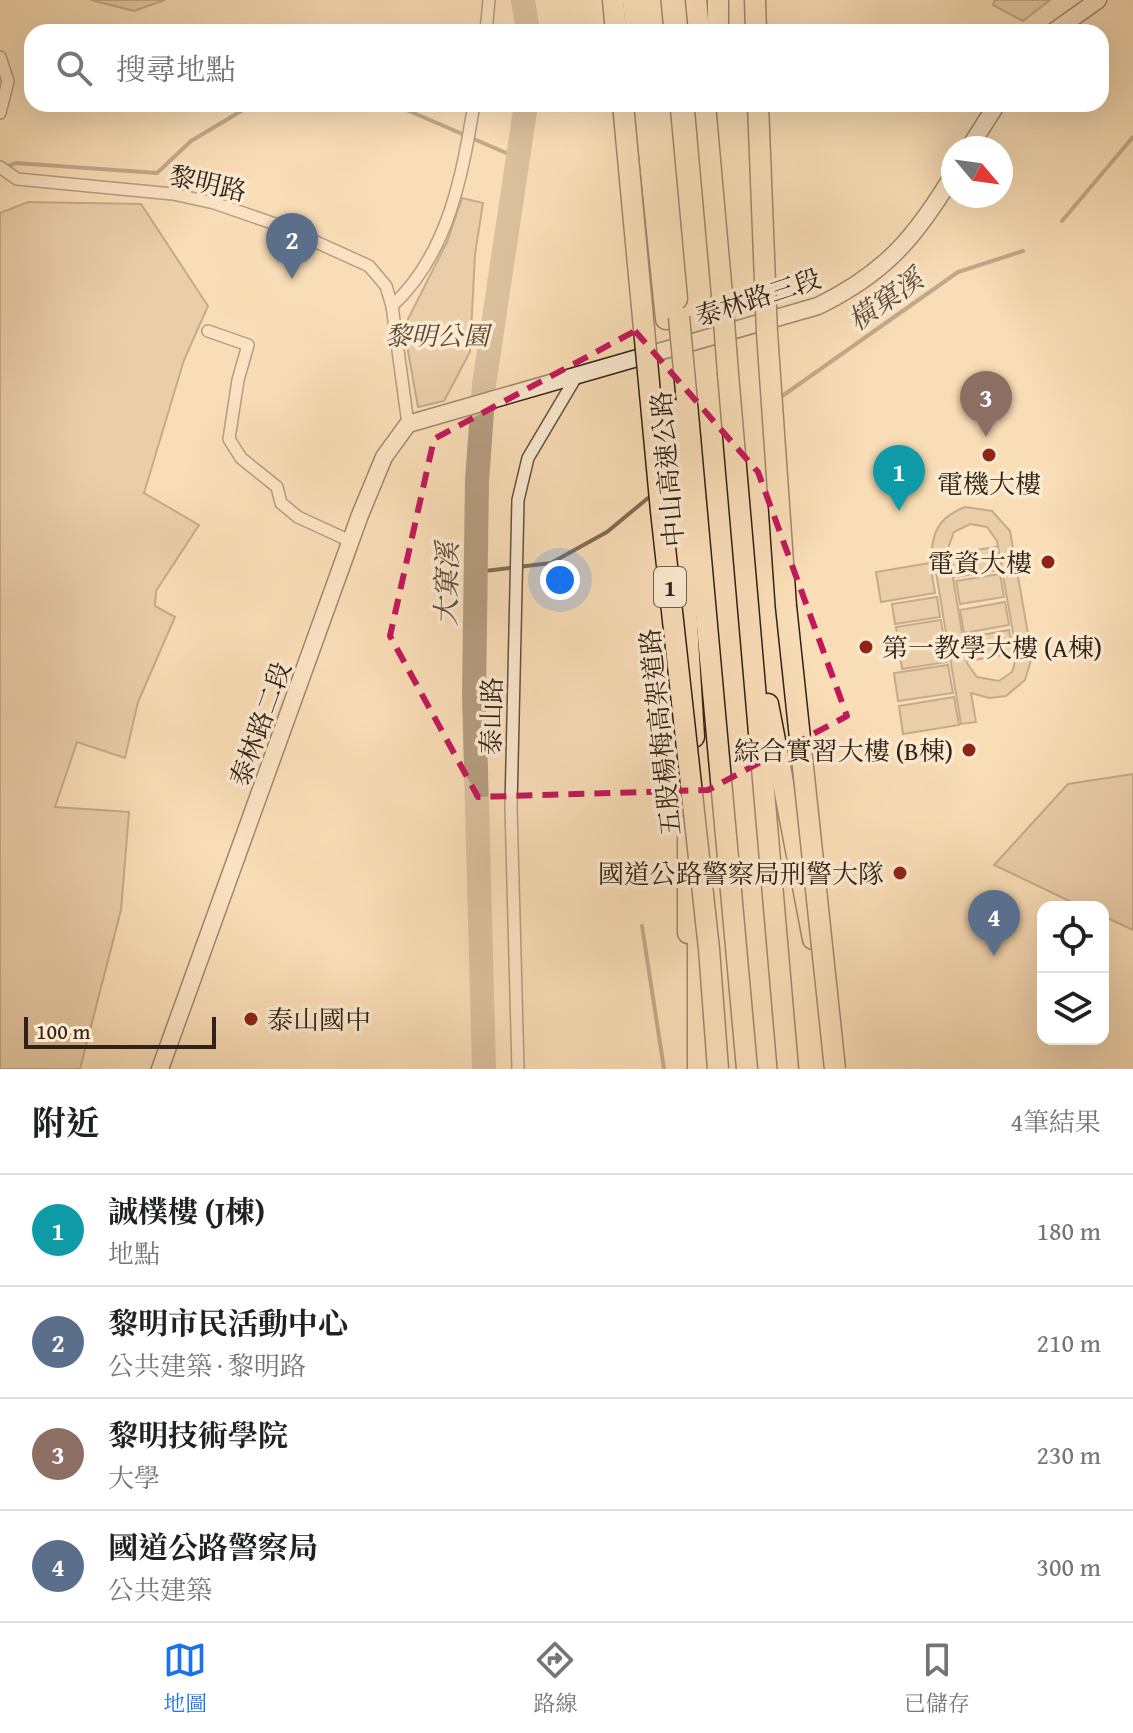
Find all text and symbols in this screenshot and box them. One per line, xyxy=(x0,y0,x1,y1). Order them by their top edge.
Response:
search box xyxy=(24,24,1109,112)
icon: search xyxy=(52,46,96,90)
text: 搜尋地點 xyxy=(116,47,236,91)
north arrow xyxy=(941,136,1013,208)
street label: 黎明路 xyxy=(166,155,250,211)
pin: 2 xyxy=(266,213,318,279)
water label: 橫窠溪 xyxy=(839,256,934,340)
street label: 泰林路三段 xyxy=(690,258,826,336)
park label: 黎明公園 xyxy=(385,316,493,355)
pin: 3 xyxy=(960,371,1012,437)
street label: 中山高速公路 xyxy=(641,390,693,548)
pin: 1 xyxy=(873,445,925,511)
marker: 電機大樓 xyxy=(980,446,998,464)
place label: 電機大樓 xyxy=(937,464,1041,503)
water label: 大窠溪 xyxy=(425,539,467,626)
place label: 電資大樓 xyxy=(928,543,1032,582)
marker: 電資大樓 xyxy=(1039,553,1057,571)
your location xyxy=(540,560,580,600)
road number: 1 xyxy=(654,567,686,607)
street label: 五股楊梅高架道路 xyxy=(630,627,690,837)
place label: 第一教學大樓 (A棟) xyxy=(882,628,1102,667)
marker: 第一教學大樓 (A棟) xyxy=(857,638,875,656)
street label: 泰林路二段 xyxy=(219,656,301,792)
street label: 泰山路 xyxy=(471,677,511,755)
place label: 綜合實習大樓 (B棟) xyxy=(734,731,953,770)
marker: 綜合實習大樓 (B棟) xyxy=(960,741,978,759)
place label: 國道公路警察局刑警大隊 xyxy=(598,854,884,893)
marker: 國道公路警察局刑警大隊 xyxy=(891,864,909,882)
pin: 4 xyxy=(968,890,1020,956)
map controls xyxy=(1037,901,1109,1045)
button: locate xyxy=(1037,901,1109,973)
button: layers xyxy=(1037,973,1109,1045)
place label: 泰山國中 xyxy=(267,1000,371,1039)
marker: 泰山國中 xyxy=(242,1010,260,1028)
scale bar xyxy=(24,1013,216,1049)
text: 100 m xyxy=(36,1015,91,1047)
text: 附近 xyxy=(32,1098,100,1147)
text: 4筆結果 xyxy=(1010,1102,1101,1141)
text: 誠樸樓 (J棟) xyxy=(108,1189,265,1233)
text: 1 xyxy=(51,1211,65,1250)
text: 180 m xyxy=(1036,1211,1101,1250)
text: 地點 xyxy=(108,1234,160,1273)
text: 黎明市民活動中心 xyxy=(108,1301,348,1345)
text: 2 xyxy=(51,1323,65,1362)
text: 210 m xyxy=(1036,1323,1101,1362)
text: 公共建築 · 黎明路 xyxy=(108,1346,306,1385)
text: 黎明技術學院 xyxy=(108,1413,288,1457)
text: 3 xyxy=(51,1435,65,1474)
text: 230 m xyxy=(1036,1435,1101,1474)
text: 大學 xyxy=(108,1458,160,1497)
text: 國道公路警察局 xyxy=(108,1525,318,1569)
text: 4 xyxy=(51,1547,65,1586)
text: 300 m xyxy=(1036,1547,1101,1586)
text: 公共建築 xyxy=(108,1570,212,1609)
tab: 地圖 xyxy=(163,1638,207,1719)
tab: 路線 xyxy=(533,1638,578,1719)
tab: 已儲存 xyxy=(904,1638,970,1719)

